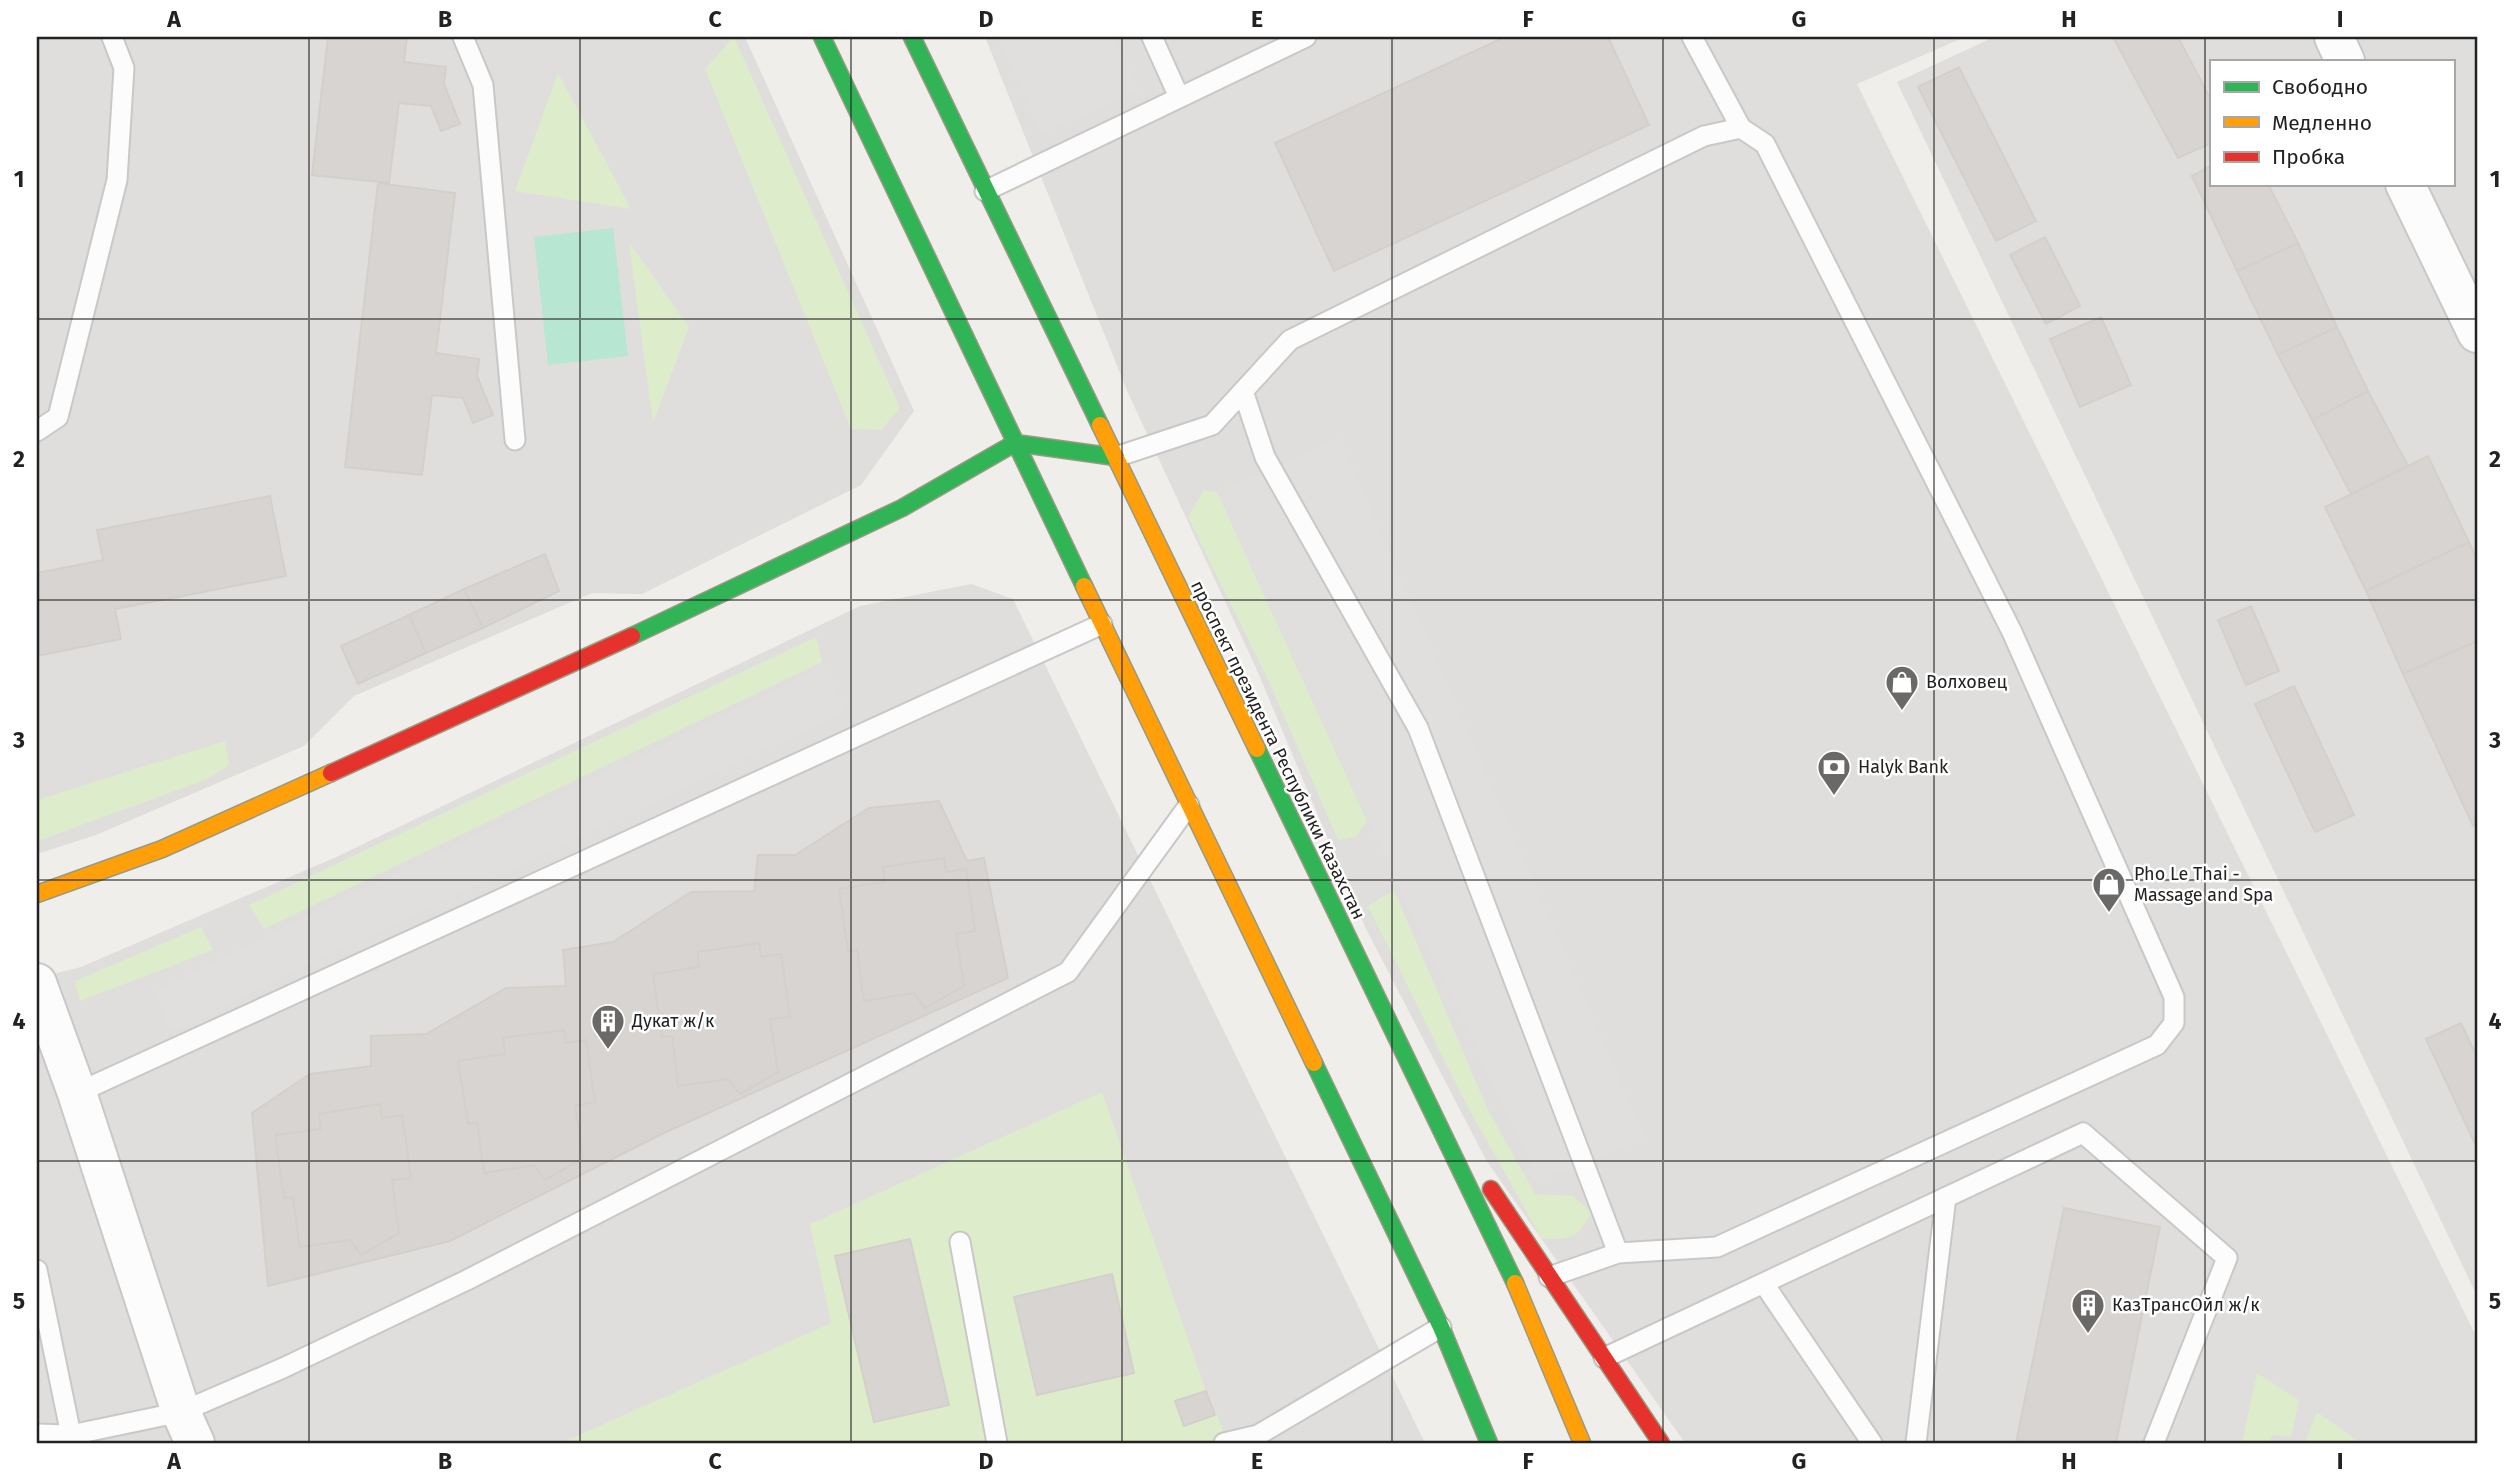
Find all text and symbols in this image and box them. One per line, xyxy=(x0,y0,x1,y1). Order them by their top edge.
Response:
text: A xyxy=(166,5,181,33)
text: B xyxy=(438,5,452,33)
text: C xyxy=(708,5,722,33)
text: D xyxy=(979,5,994,33)
text: E xyxy=(1251,5,1263,33)
text: F xyxy=(1522,5,1534,33)
text: G xyxy=(1792,5,1806,33)
text: H xyxy=(2061,5,2077,33)
text: I xyxy=(2337,5,2343,33)
legend xyxy=(2210,60,2454,186)
text: Свободно xyxy=(2272,74,2368,100)
text: Медленно xyxy=(2272,110,2372,136)
text: Пробка xyxy=(2272,144,2345,170)
text: 1 xyxy=(14,165,24,193)
text: 1 xyxy=(2490,165,2500,193)
text: 2 xyxy=(13,445,25,473)
text: 2 xyxy=(2489,445,2501,473)
street label: проспект президента Республики Казахстан xyxy=(1186,577,1370,923)
shop icon: Волховец xyxy=(1883,663,1921,712)
place label: Волховец xyxy=(1926,671,2008,693)
text: 3 xyxy=(12,726,25,754)
text: 3 xyxy=(2488,726,2501,754)
bank icon: Halyk Bank xyxy=(1815,748,1853,797)
place label: Halyk Bank xyxy=(1858,756,1949,778)
place label: Pho Le Thai - Massage and Spa xyxy=(2134,863,2273,906)
shop icon: Pho Le Thai - Massage and Spa xyxy=(2090,865,2128,914)
building icon: Дукат ж/к xyxy=(589,1002,627,1051)
text: 4 xyxy=(13,1007,26,1035)
text: 4 xyxy=(2489,1007,2502,1035)
place label: Дукат ж/к xyxy=(631,1010,715,1032)
building icon: КазТрансОйл ж/к xyxy=(2069,1286,2107,1335)
text: 5 xyxy=(13,1287,25,1315)
text: 5 xyxy=(2489,1287,2501,1315)
place label: КазТрансОйл ж/к xyxy=(2112,1294,2260,1316)
text: A xyxy=(166,1447,181,1475)
text: B xyxy=(438,1447,452,1475)
text: C xyxy=(708,1447,722,1475)
text: D xyxy=(979,1447,994,1475)
text: E xyxy=(1251,1447,1263,1475)
text: F xyxy=(1522,1447,1534,1475)
text: G xyxy=(1792,1447,1806,1475)
text: H xyxy=(2061,1447,2077,1475)
text: I xyxy=(2337,1447,2343,1475)

